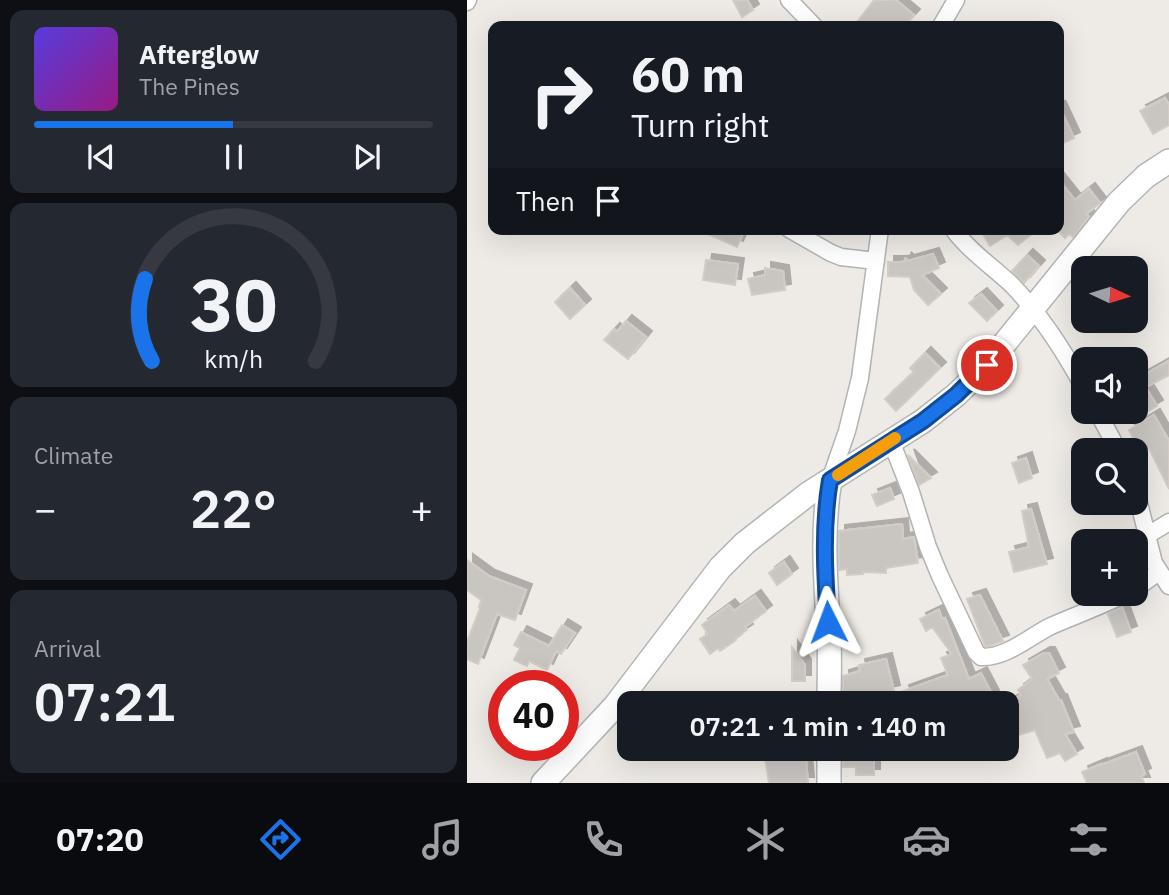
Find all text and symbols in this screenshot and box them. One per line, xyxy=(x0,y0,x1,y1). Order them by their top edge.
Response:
text: Afterglow xyxy=(139,37,259,71)
text: 60 m xyxy=(631,42,745,105)
icon: right xyxy=(516,49,607,140)
text: The Pines xyxy=(139,71,240,101)
text: Turn right xyxy=(631,104,769,146)
icon: previous xyxy=(82,138,120,176)
icon: pause xyxy=(215,138,253,176)
icon: next xyxy=(348,138,386,176)
icon: arrive xyxy=(589,182,627,220)
text: Then xyxy=(516,184,575,218)
text: 30 xyxy=(190,256,277,351)
north arrow xyxy=(1071,256,1148,332)
map controls xyxy=(1071,256,1148,606)
pin xyxy=(957,335,1017,395)
text: km/h xyxy=(204,342,263,375)
icon: arrive xyxy=(968,346,1006,384)
button: sound xyxy=(1071,347,1148,424)
button: search xyxy=(1071,438,1148,515)
text: Climate xyxy=(34,440,113,470)
text: 22° xyxy=(190,475,277,542)
text: − xyxy=(34,484,57,533)
text: + xyxy=(410,484,433,533)
button: + xyxy=(1071,529,1148,606)
position arrow xyxy=(791,585,865,659)
text: Arrival xyxy=(34,633,101,663)
text: 07:21 xyxy=(34,668,175,735)
speed limit sign: 40 xyxy=(488,670,579,761)
text: 07:21 · 1 min · 140 m xyxy=(690,709,946,743)
icon: directions xyxy=(256,815,305,864)
icon: music xyxy=(418,815,467,864)
icon: phone xyxy=(579,815,628,864)
icon: climate xyxy=(741,815,790,864)
icon: car xyxy=(902,815,951,864)
icon: filters xyxy=(1064,815,1113,864)
text: 07:20 xyxy=(56,818,144,860)

